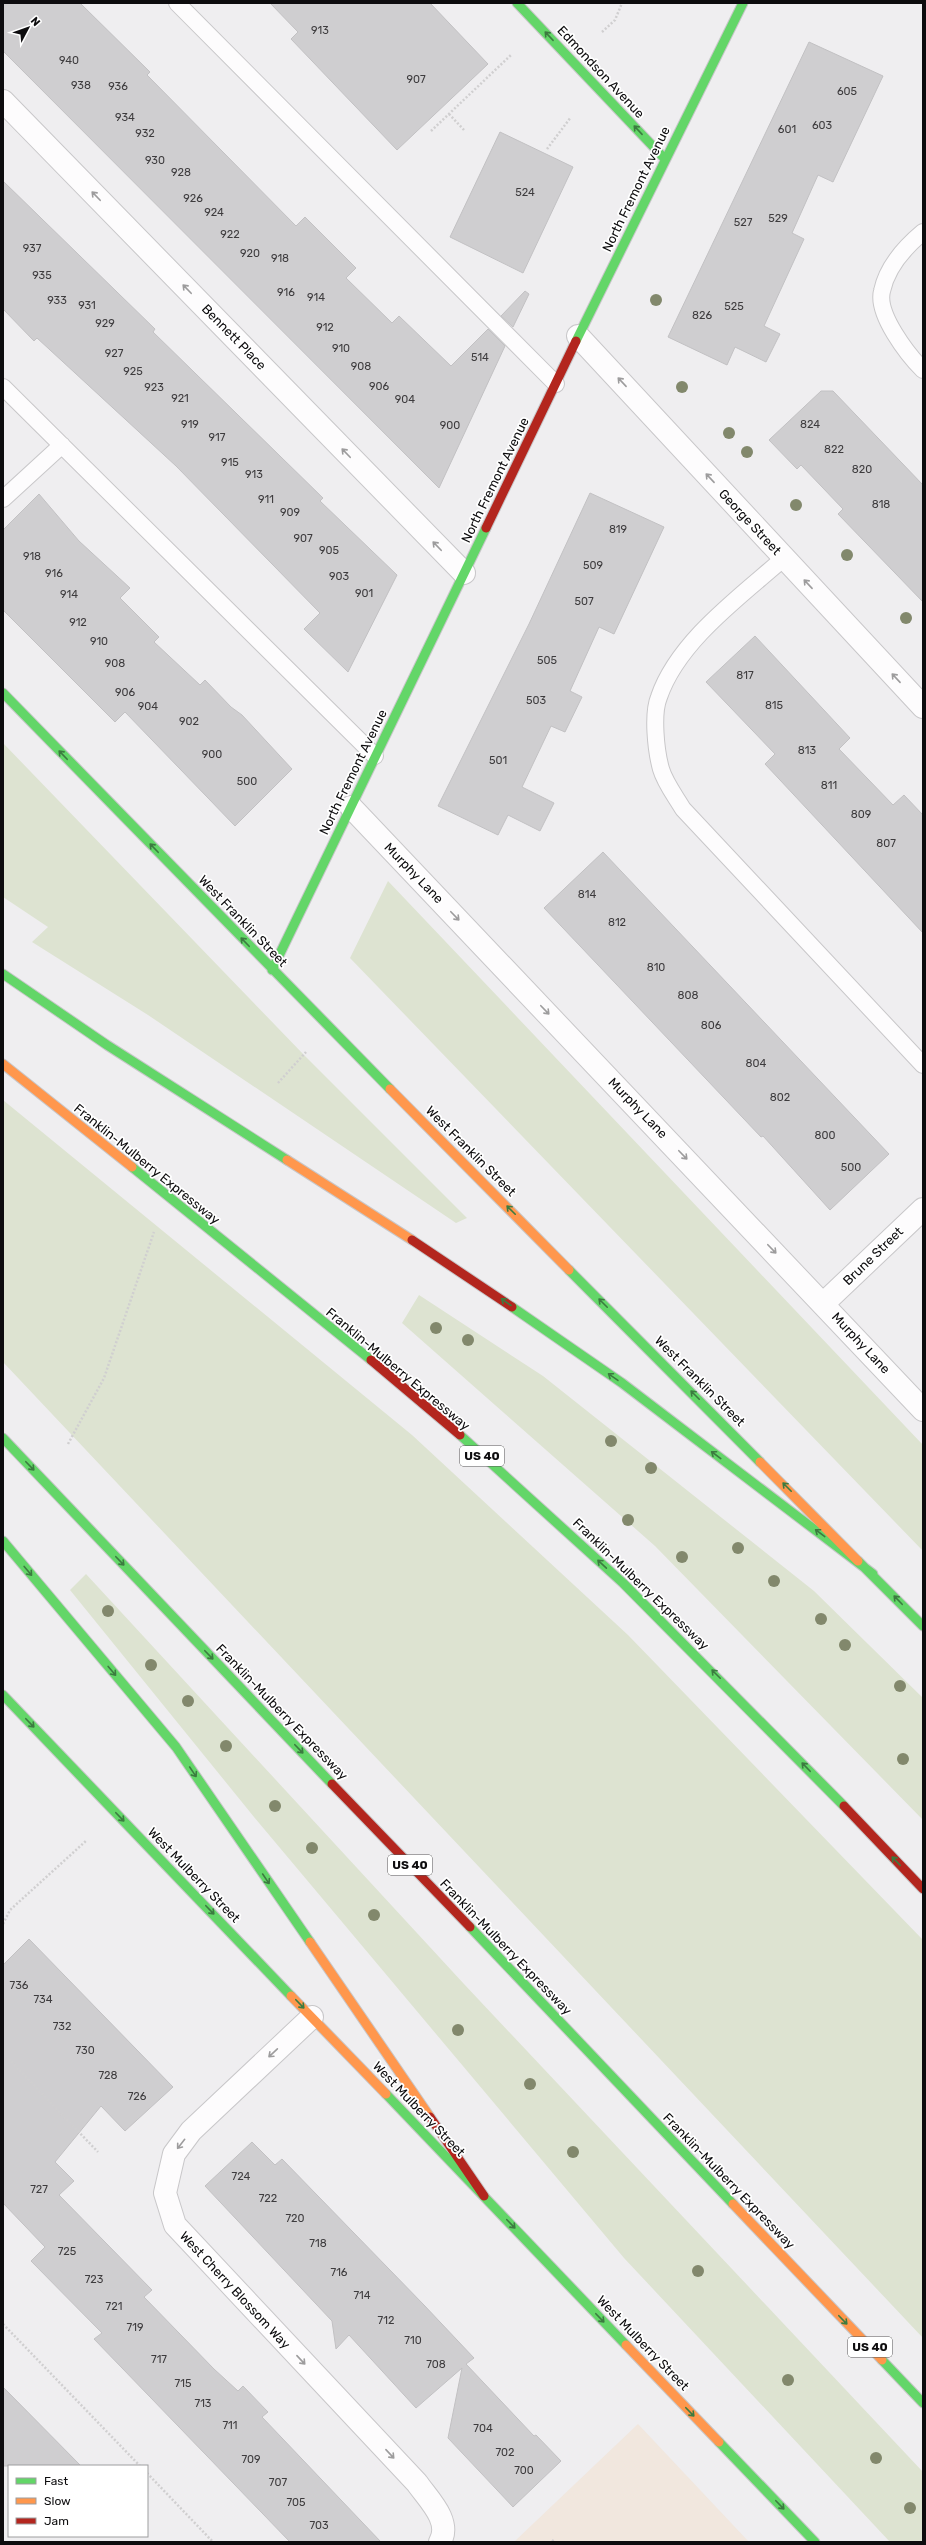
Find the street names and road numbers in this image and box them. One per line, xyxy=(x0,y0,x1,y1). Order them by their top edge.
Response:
street label: Edmondson Avenue xyxy=(554,23,648,121)
street label: North Fremont Avenue xyxy=(599,124,673,254)
street label: Bennett Place xyxy=(199,301,269,373)
street label: North Fremont Avenue xyxy=(458,415,532,545)
street label: George Street xyxy=(715,486,784,559)
street label: North Fremont Avenue xyxy=(316,707,390,837)
street label: Murphy Lane xyxy=(381,840,447,906)
street label: West Franklin Street xyxy=(195,872,291,970)
street label: Murphy Lane xyxy=(605,1075,671,1141)
street label: Franklin-Mulberry Expressway xyxy=(71,1101,223,1227)
street label: West Franklin Street xyxy=(423,1103,519,1199)
street label: Brune Street xyxy=(840,1224,906,1288)
street label: Franklin-Mulberry Expressway xyxy=(323,1304,473,1434)
street label: Murphy Lane xyxy=(829,1309,893,1377)
street label: West Franklin Street xyxy=(652,1333,748,1429)
road number: US 40 xyxy=(460,1446,504,1466)
street label: Franklin-Mulberry Expressway xyxy=(570,1515,712,1653)
street label: Franklin-Mulberry Expressway xyxy=(213,1641,351,1783)
street label: West Mulberry Street xyxy=(145,1824,243,1926)
road number: US 40 xyxy=(388,1855,432,1875)
street label: Franklin-Mulberry Expressway xyxy=(437,1876,575,2018)
street label: West Mulberry Street xyxy=(370,2058,468,2160)
street label: Franklin-Mulberry Expressway xyxy=(660,2110,798,2252)
street label: West Cherry Blossom Way xyxy=(177,2228,293,2352)
street label: West Mulberry Street xyxy=(594,2292,692,2394)
road number: US 40 xyxy=(848,2337,892,2357)

